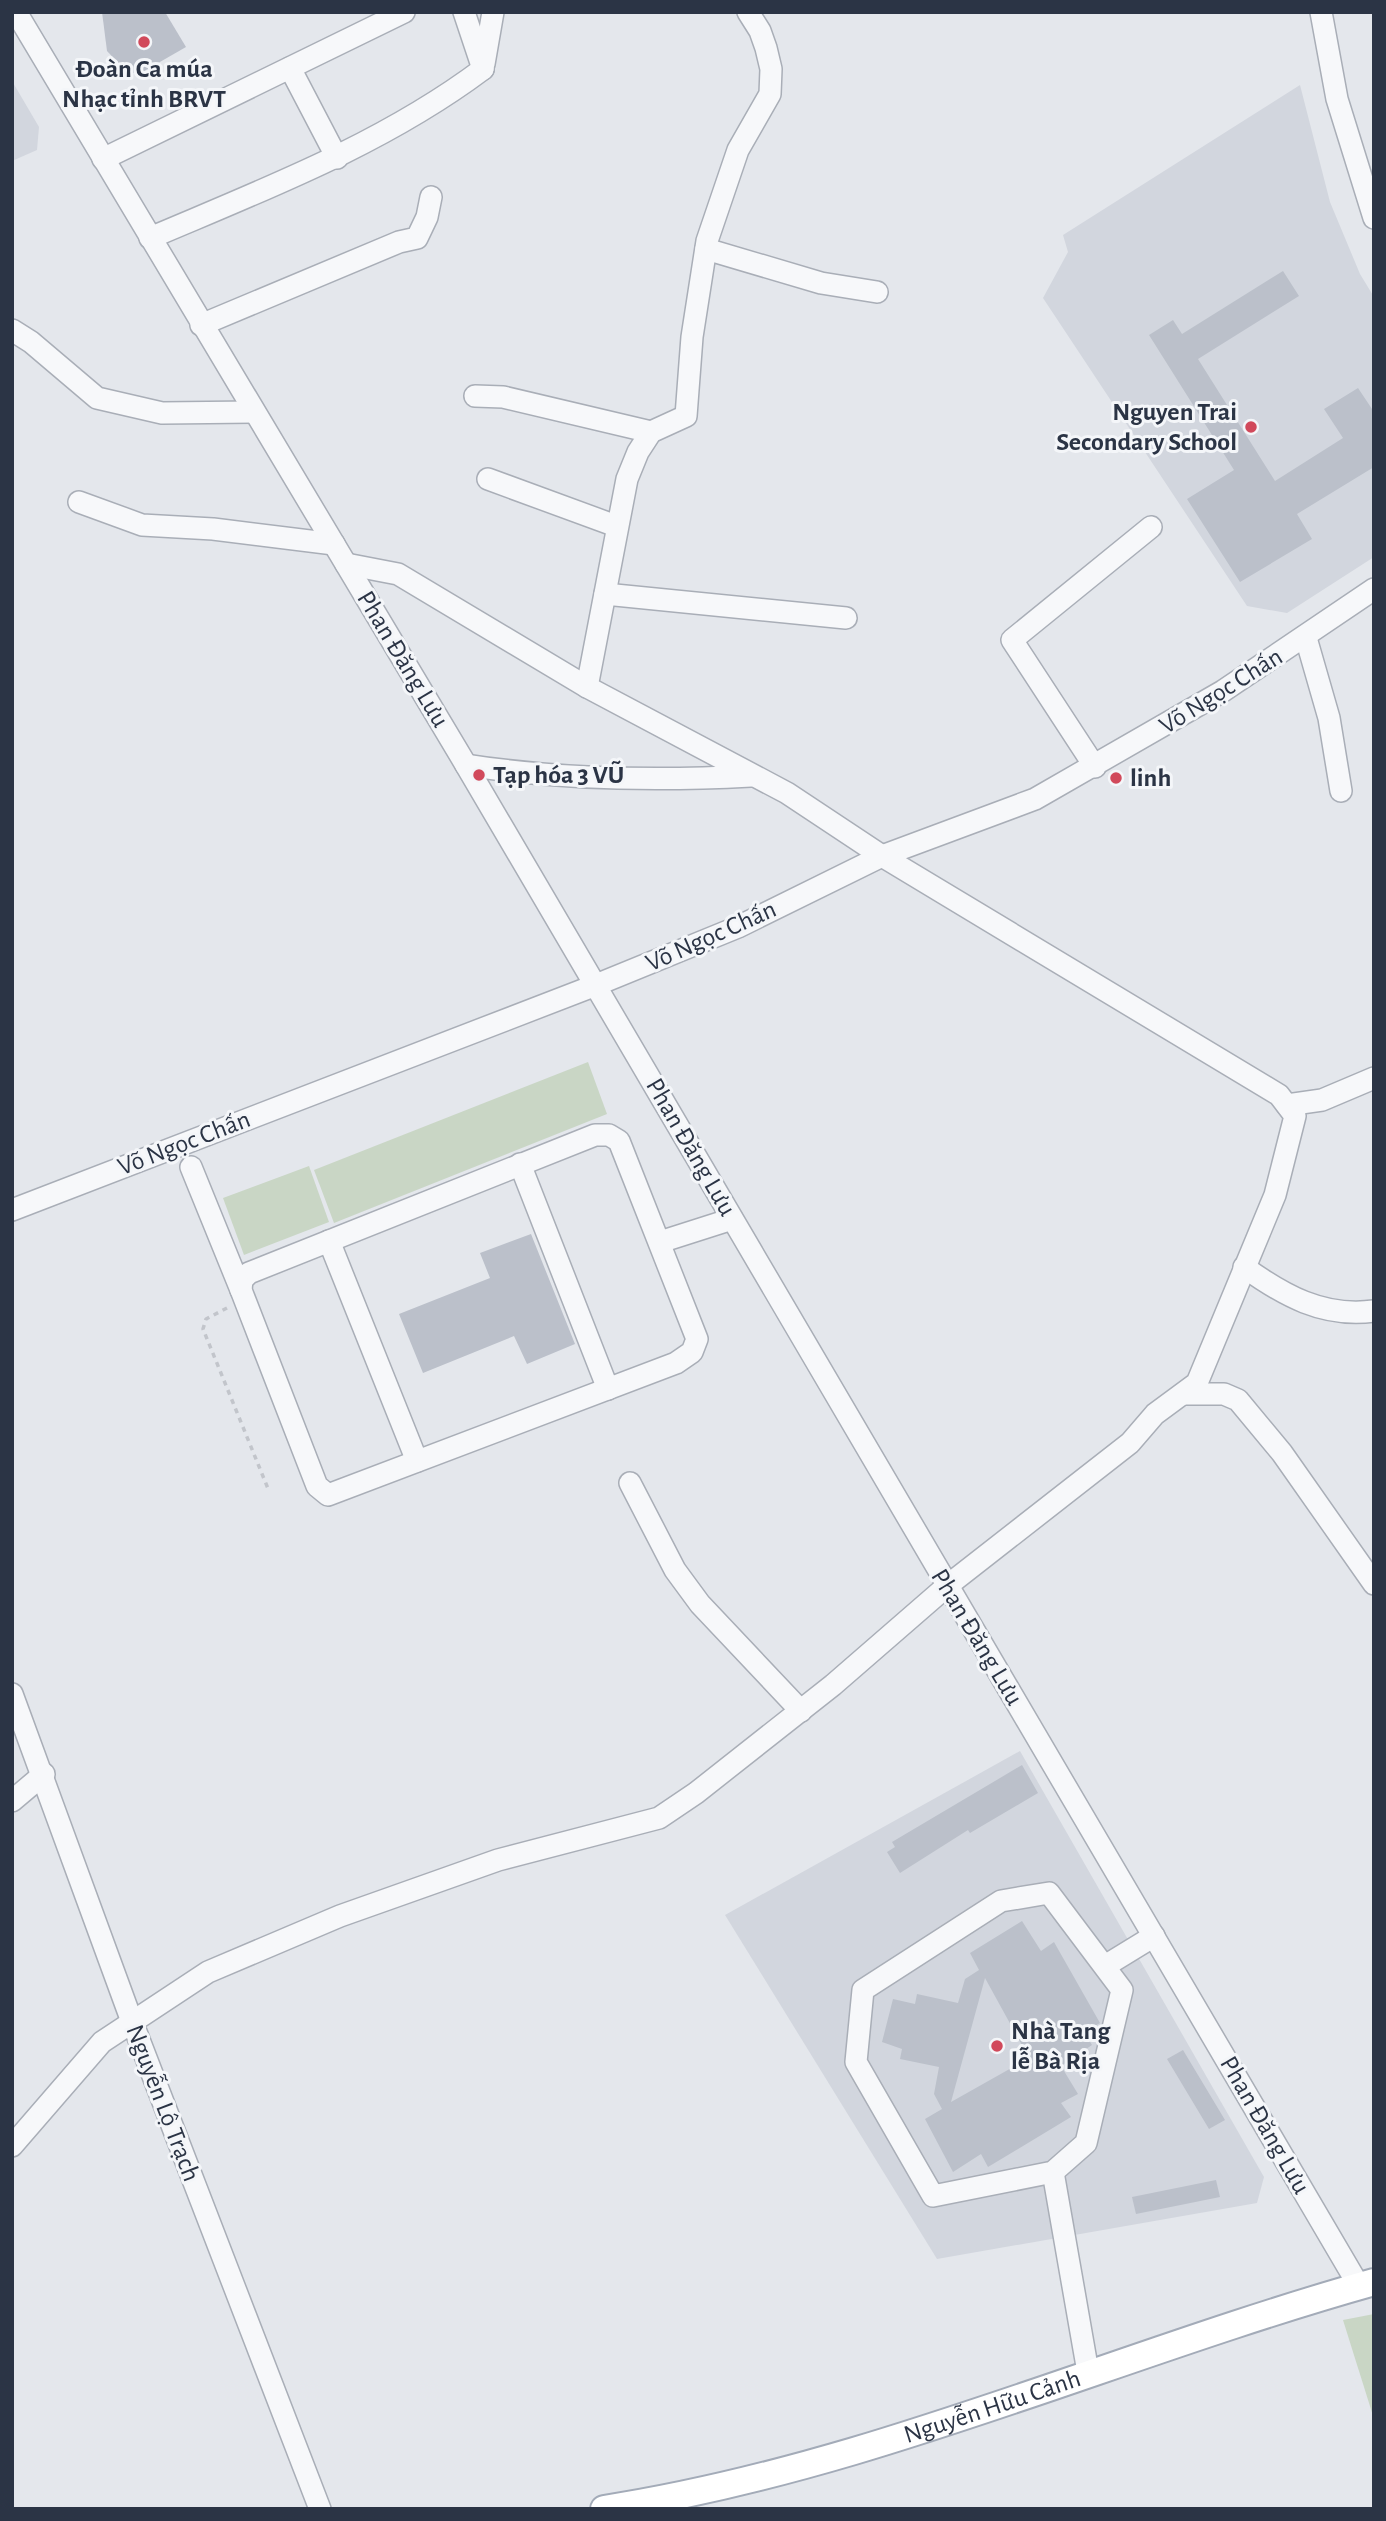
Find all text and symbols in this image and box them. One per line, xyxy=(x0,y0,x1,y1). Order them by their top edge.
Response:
marker: Đoàn Ca múa Nhạc tỉnh BRVT xyxy=(136,34,152,50)
place label: Đoàn Ca múa Nhạc tỉnh BRVT xyxy=(62,56,226,112)
place label: Nguyen Trai Secondary School xyxy=(1056,399,1237,455)
marker: Nguyen Trai Secondary School xyxy=(1243,419,1259,435)
street label: Phan Đăng Lưu xyxy=(352,586,454,732)
street label: Võ Ngọc Chấn xyxy=(1155,643,1287,739)
place label: Tạp hóa 3 VŨ xyxy=(493,760,624,788)
place label: linh xyxy=(1130,765,1171,791)
marker: Tạp hóa 3 VŨ xyxy=(471,767,487,783)
marker: linh xyxy=(1108,770,1124,786)
street label: Võ Ngọc Chấn xyxy=(642,896,780,976)
street label: Phan Đăng Lưu xyxy=(641,1074,741,1220)
street label: Võ Ngọc Chấn xyxy=(114,1106,254,1180)
street label: Phan Đăng Lưu xyxy=(926,1564,1028,1710)
place label: Nhà Tang lễ Bà Rịa xyxy=(1011,2018,1111,2074)
street label: Nguyễn Lộ Trạch xyxy=(121,2021,206,2185)
marker: Nhà Tang lễ Bà Rịa xyxy=(989,2038,1005,2054)
street label: Phan Đăng Lưu xyxy=(1215,2052,1315,2198)
street label: Nguyễn Hữu Cảnh xyxy=(901,2365,1084,2448)

